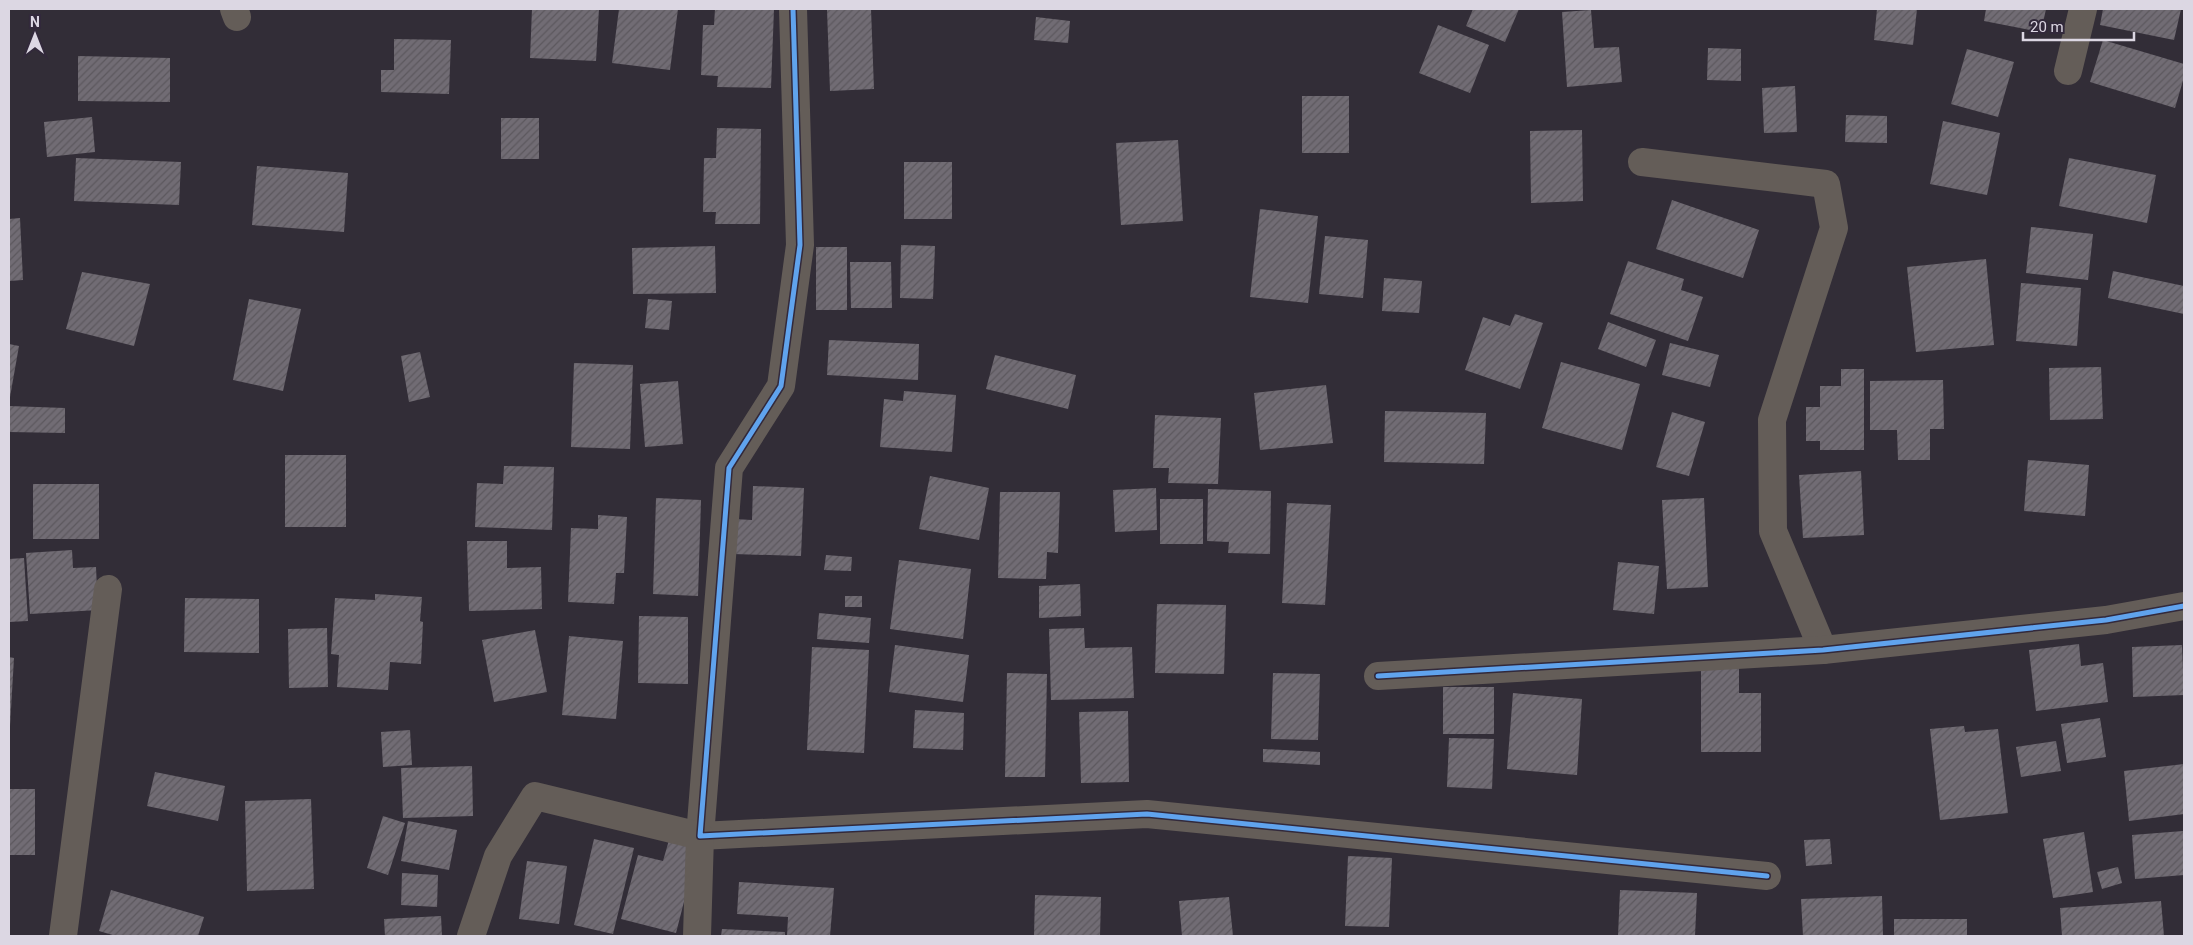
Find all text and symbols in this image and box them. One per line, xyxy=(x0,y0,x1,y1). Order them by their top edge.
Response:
north arrow xyxy=(10,10,60,60)
scale bar xyxy=(2023,10,2134,42)
text: N xyxy=(30,14,40,30)
text: 20 m xyxy=(2030,18,2064,36)

